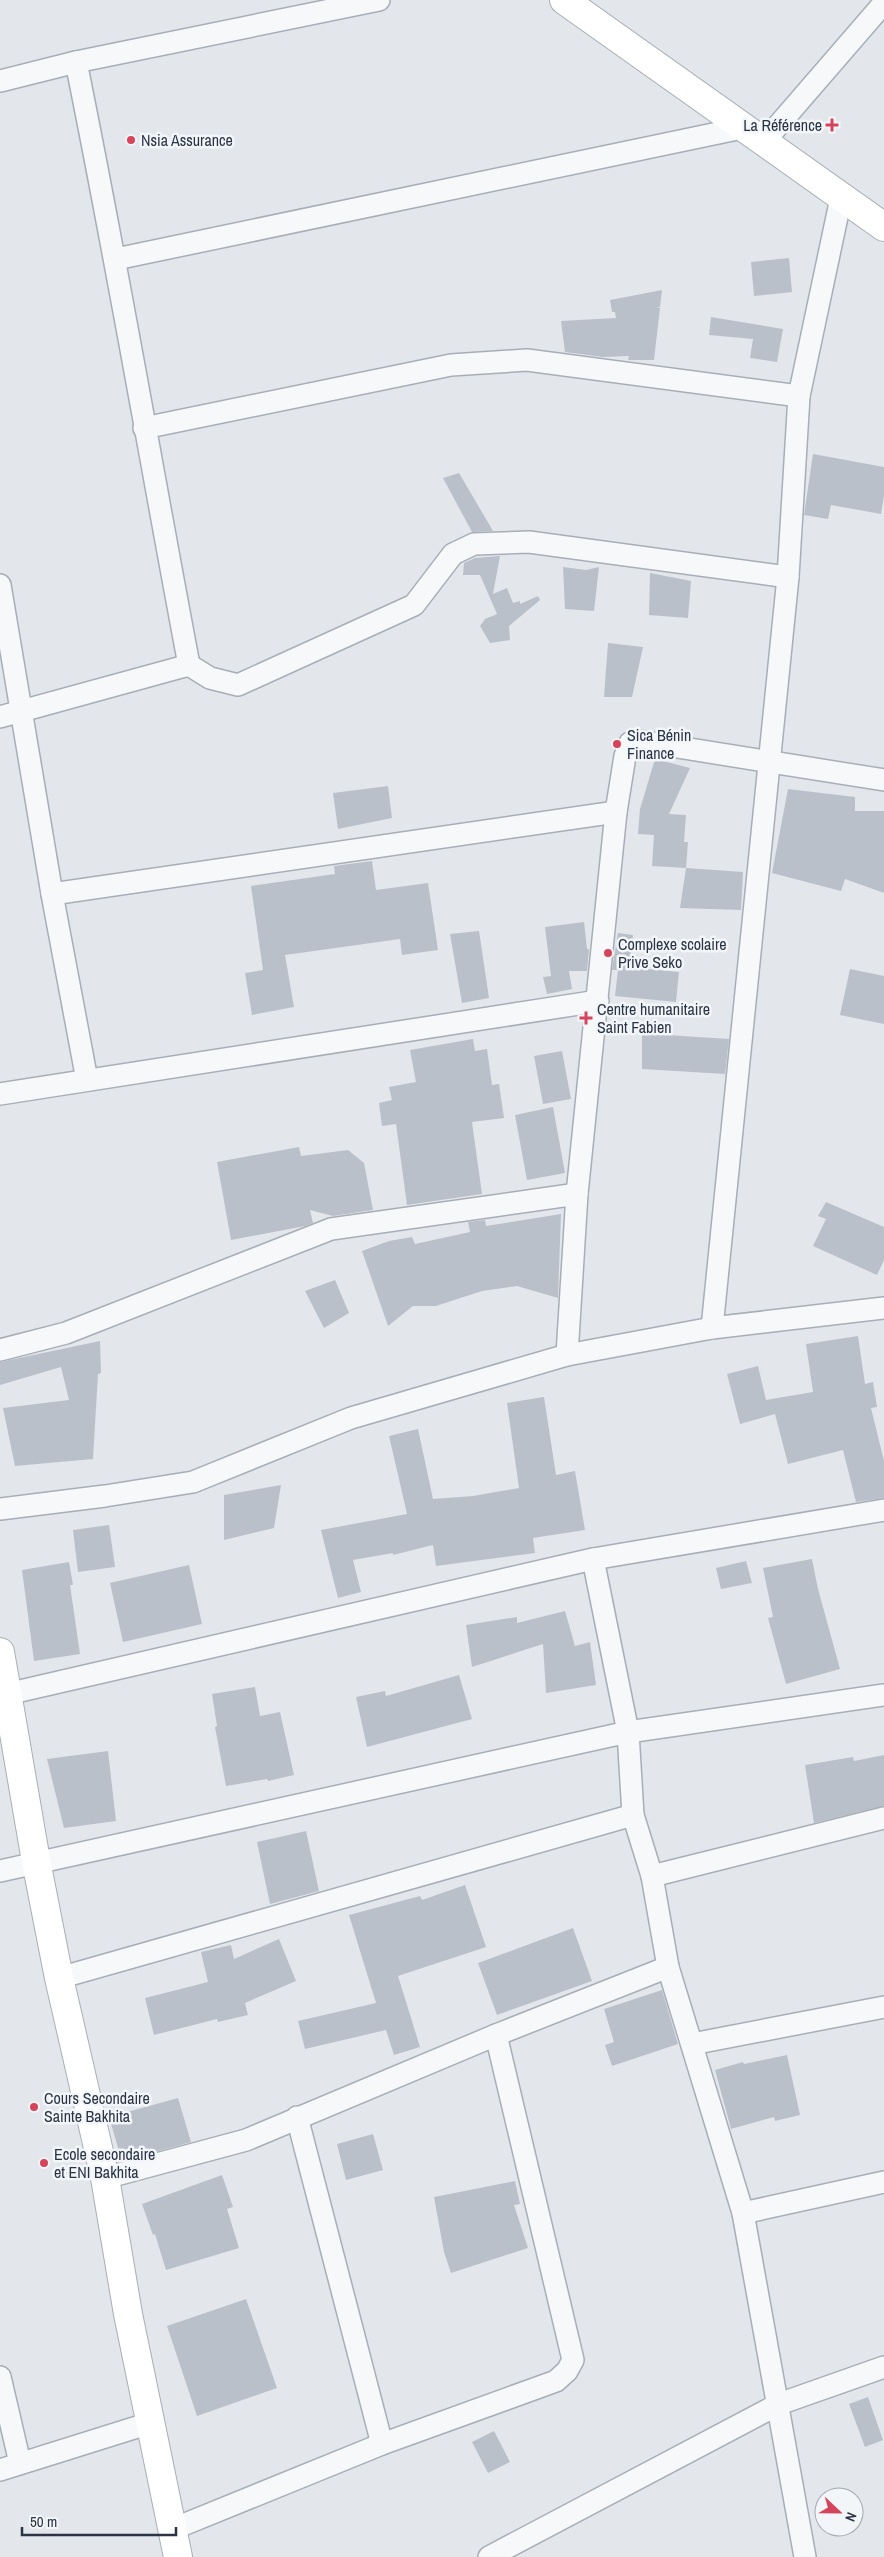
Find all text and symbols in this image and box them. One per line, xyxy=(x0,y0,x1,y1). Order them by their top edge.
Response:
place label: La Référence xyxy=(743,114,822,136)
marker: La Référence xyxy=(826,119,838,131)
place label: Nsia Assurance xyxy=(141,129,233,151)
marker: Nsia Assurance xyxy=(125,134,137,146)
place label: Sica Bénin Finance xyxy=(627,724,691,764)
marker: Sica Bénin Finance xyxy=(611,738,623,750)
place label: Complexe scolaire Prive Seko xyxy=(618,933,727,973)
marker: Complexe scolaire Prive Seko xyxy=(602,947,614,959)
place label: Centre humanitaire Saint Fabien xyxy=(597,998,710,1038)
marker: Centre humanitaire Saint Fabien xyxy=(579,1011,593,1025)
place label: Cours Secondaire Sainte Bakhita xyxy=(44,2087,150,2127)
marker: Cours Secondaire Sainte Bakhita xyxy=(28,2101,40,2113)
place label: Ecole secondaire et ENI Bakhita xyxy=(54,2143,155,2183)
marker: Ecole secondaire et ENI Bakhita xyxy=(38,2157,50,2169)
north arrow xyxy=(814,2487,864,2537)
scale bar xyxy=(22,2504,176,2536)
text: N xyxy=(841,2510,861,2524)
text: 50 m xyxy=(30,2511,57,2532)

